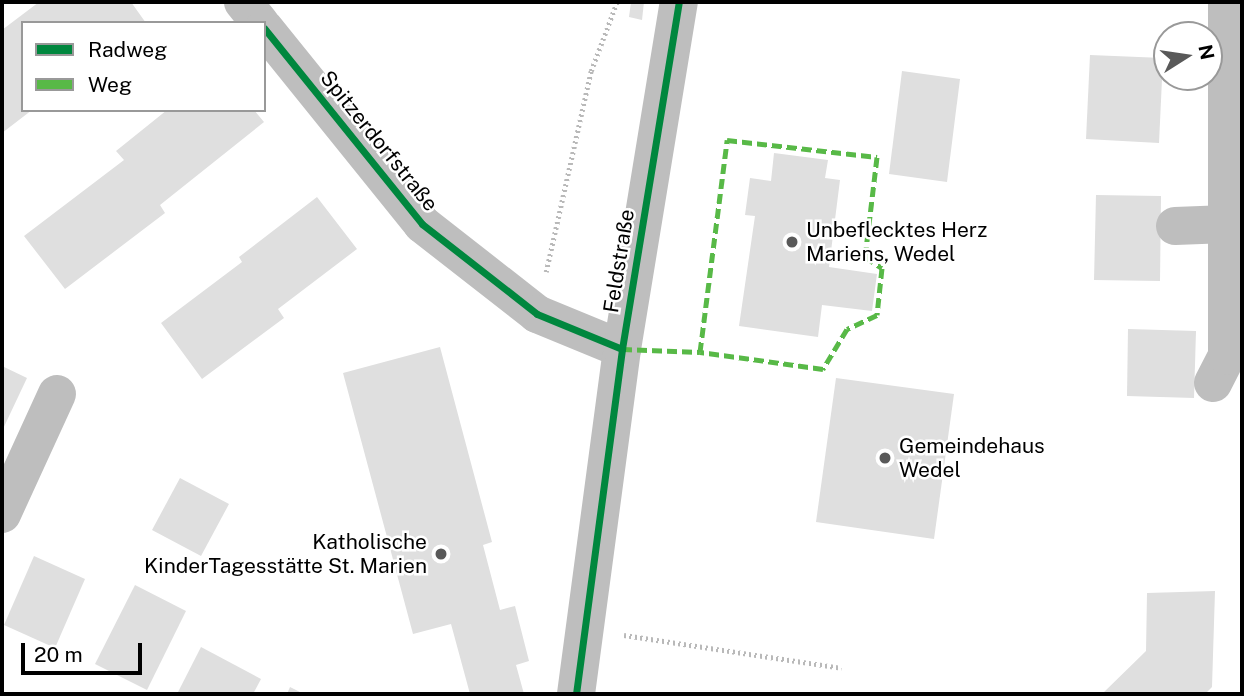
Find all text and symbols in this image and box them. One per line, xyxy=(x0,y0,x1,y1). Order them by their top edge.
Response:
legend xyxy=(21,21,266,112)
north arrow xyxy=(1153,21,1223,91)
text: Radweg xyxy=(88,37,167,62)
text: N xyxy=(1194,42,1219,62)
street label: Spitzerdorfstraße xyxy=(315,66,443,216)
text: Weg xyxy=(88,72,132,97)
street label: Feldstraße xyxy=(598,207,640,315)
place label: Unbeflecktes Herz Mariens, Wedel xyxy=(806,217,987,267)
marker: Unbeflecktes Herz Mariens, Wedel xyxy=(784,234,800,250)
place label: Gemeindehaus Wedel xyxy=(899,433,1045,483)
marker: Gemeindehaus Wedel xyxy=(877,450,893,466)
place label: Katholische KinderTagesstätte St. Marien xyxy=(144,529,427,579)
marker: Katholische KinderTagesstätte St. Marien xyxy=(433,546,449,562)
scale bar xyxy=(24,630,145,674)
text: 20 m xyxy=(34,642,83,667)

